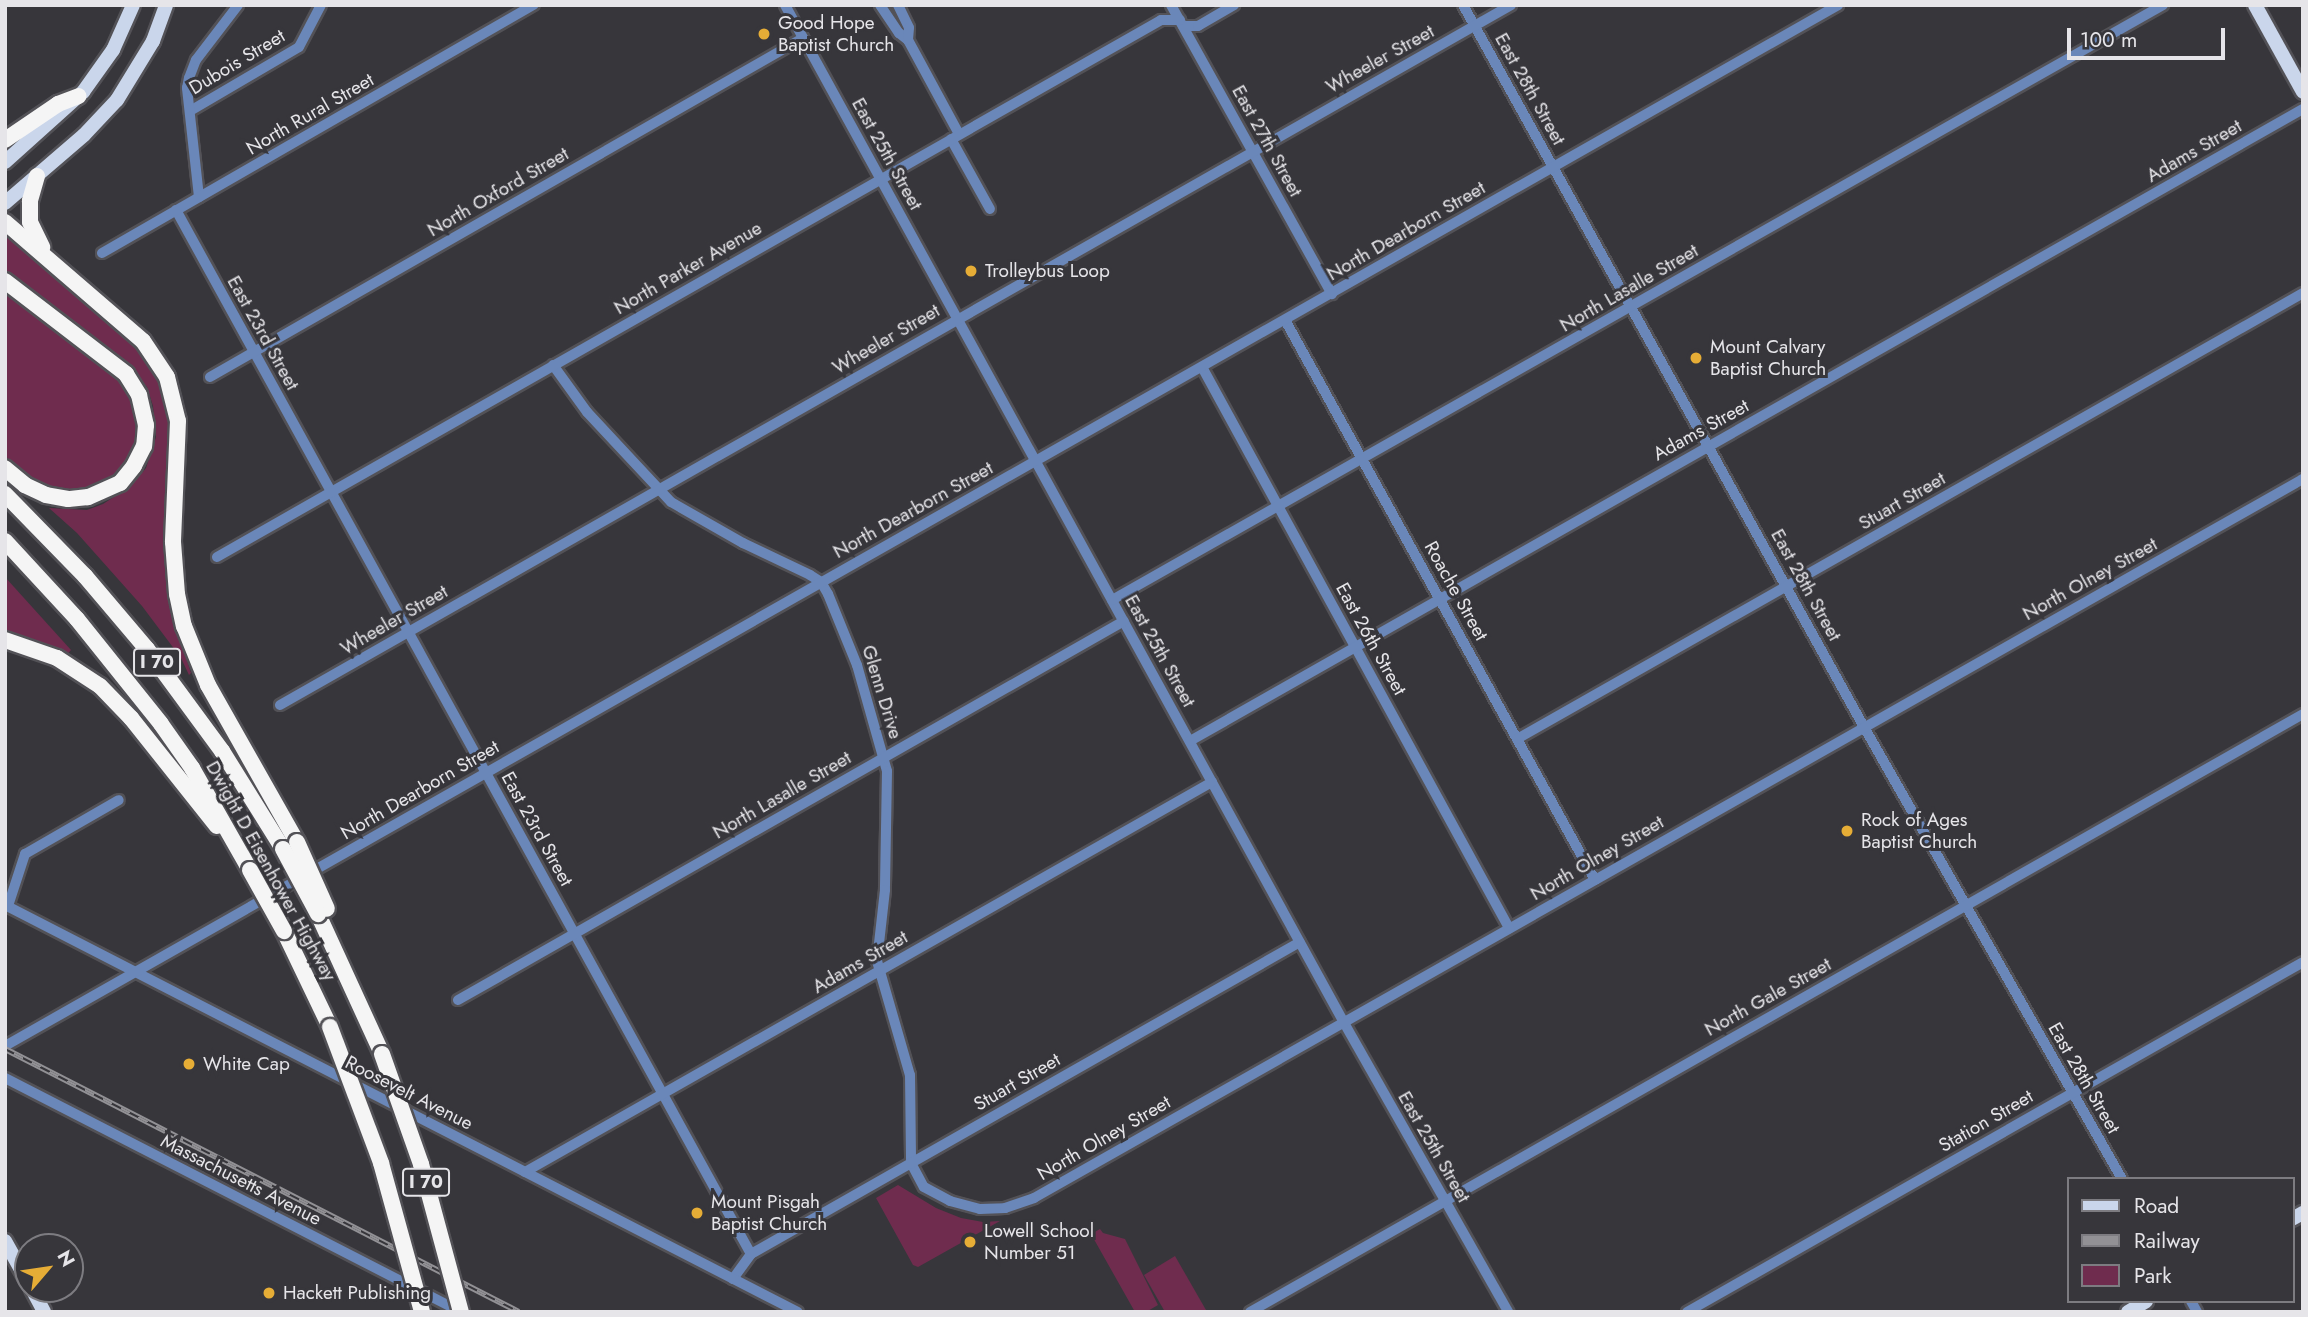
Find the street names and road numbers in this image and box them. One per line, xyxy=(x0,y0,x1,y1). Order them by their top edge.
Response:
street label: Wheeler Street xyxy=(1322,20,1438,98)
street label: Dubois Street xyxy=(185,24,289,100)
street label: East 28th Street xyxy=(1490,29,1570,149)
street label: North Rural Street xyxy=(242,68,378,160)
street label: East 27th Street xyxy=(1227,81,1307,201)
street label: East 25th Street xyxy=(847,94,927,214)
street label: Adams Street xyxy=(2142,115,2246,187)
street label: North Oxford Street xyxy=(423,142,573,242)
street label: North Dearborn Street xyxy=(1323,176,1489,286)
street label: North Parker Avenue xyxy=(610,216,766,320)
street label: North Lasalle Street xyxy=(1556,239,1702,337)
street label: East 23rd Street xyxy=(222,272,304,394)
street label: Wheeler Street xyxy=(828,299,944,379)
street label: Adams Street xyxy=(1649,394,1753,466)
street label: North Dearborn Street xyxy=(829,457,997,563)
street label: Stuart Street xyxy=(1855,467,1949,535)
street label: East 28th Street xyxy=(1766,525,1846,645)
street label: North Olney Street xyxy=(2019,533,2161,625)
street label: Roache Street xyxy=(1419,537,1493,645)
street label: East 26th Street xyxy=(1331,579,1411,699)
street label: Wheeler Street xyxy=(336,580,452,660)
street label: East 25th Street xyxy=(1120,591,1200,711)
street label: Glenn Drive xyxy=(857,642,907,742)
road number: I 70 xyxy=(132,648,182,676)
street label: North Dearborn Street xyxy=(337,735,503,845)
street label: North Lasalle Street xyxy=(709,746,855,844)
street label: Dwight D Eisenhower Highway xyxy=(201,757,341,985)
street label: East 23rd Street xyxy=(496,768,578,890)
street label: North Olney Street xyxy=(1526,811,1668,905)
street label: Adams Street xyxy=(808,926,912,998)
street label: North Gale Street xyxy=(1701,953,1835,1041)
street label: East 28th Street xyxy=(2043,1018,2125,1138)
street label: Stuart Street xyxy=(970,1048,1064,1116)
street label: Roosevelt Avenue xyxy=(341,1051,477,1135)
street label: Station Street xyxy=(1935,1085,2037,1157)
street label: East 25th Street xyxy=(1393,1087,1475,1207)
street label: North Olney Street xyxy=(1033,1091,1175,1185)
street label: Massachusetts Avenue xyxy=(157,1130,325,1230)
road number: I 70 xyxy=(402,1168,450,1196)

